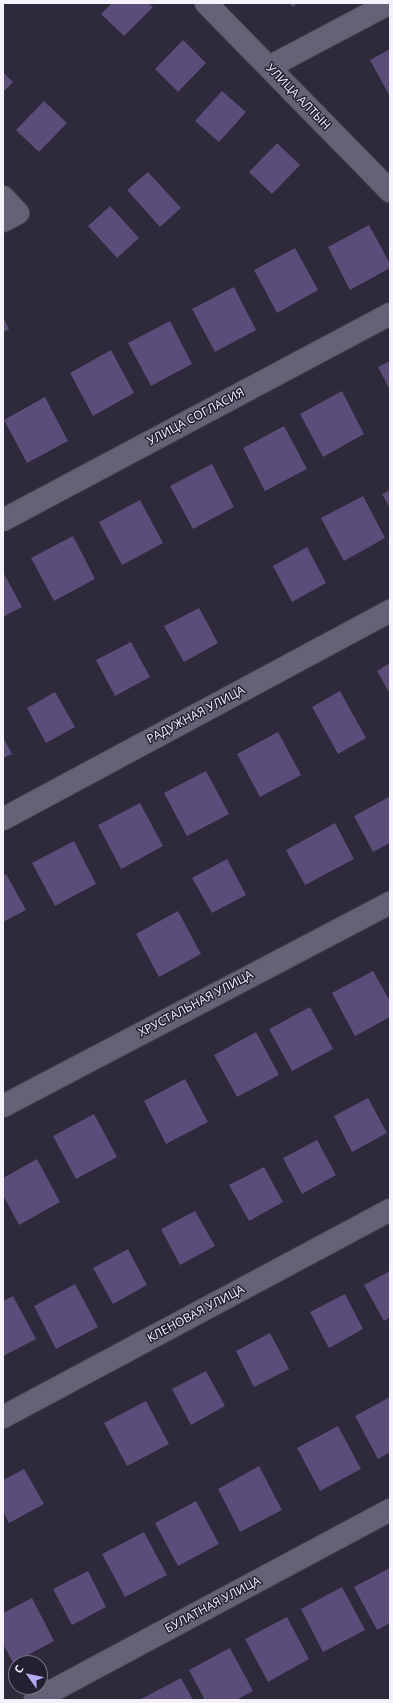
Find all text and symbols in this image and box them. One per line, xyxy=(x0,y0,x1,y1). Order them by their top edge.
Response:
street label: УЛИЦА АЛТЫН xyxy=(263,61,333,133)
street label: УЛИЦА СОГЛАСИЯ xyxy=(145,385,247,449)
street label: РАДУЖНАЯ УЛИЦА xyxy=(144,683,248,747)
street label: ХРУСТАЛЬНАЯ УЛИЦА xyxy=(136,968,256,1040)
street label: КЛЕНОВАЯ УЛИЦА xyxy=(145,1282,247,1346)
street label: БУЛАТНАЯ УЛИЦА xyxy=(163,1574,263,1636)
north arrow xyxy=(8,1655,48,1695)
text: С xyxy=(10,1662,27,1676)

